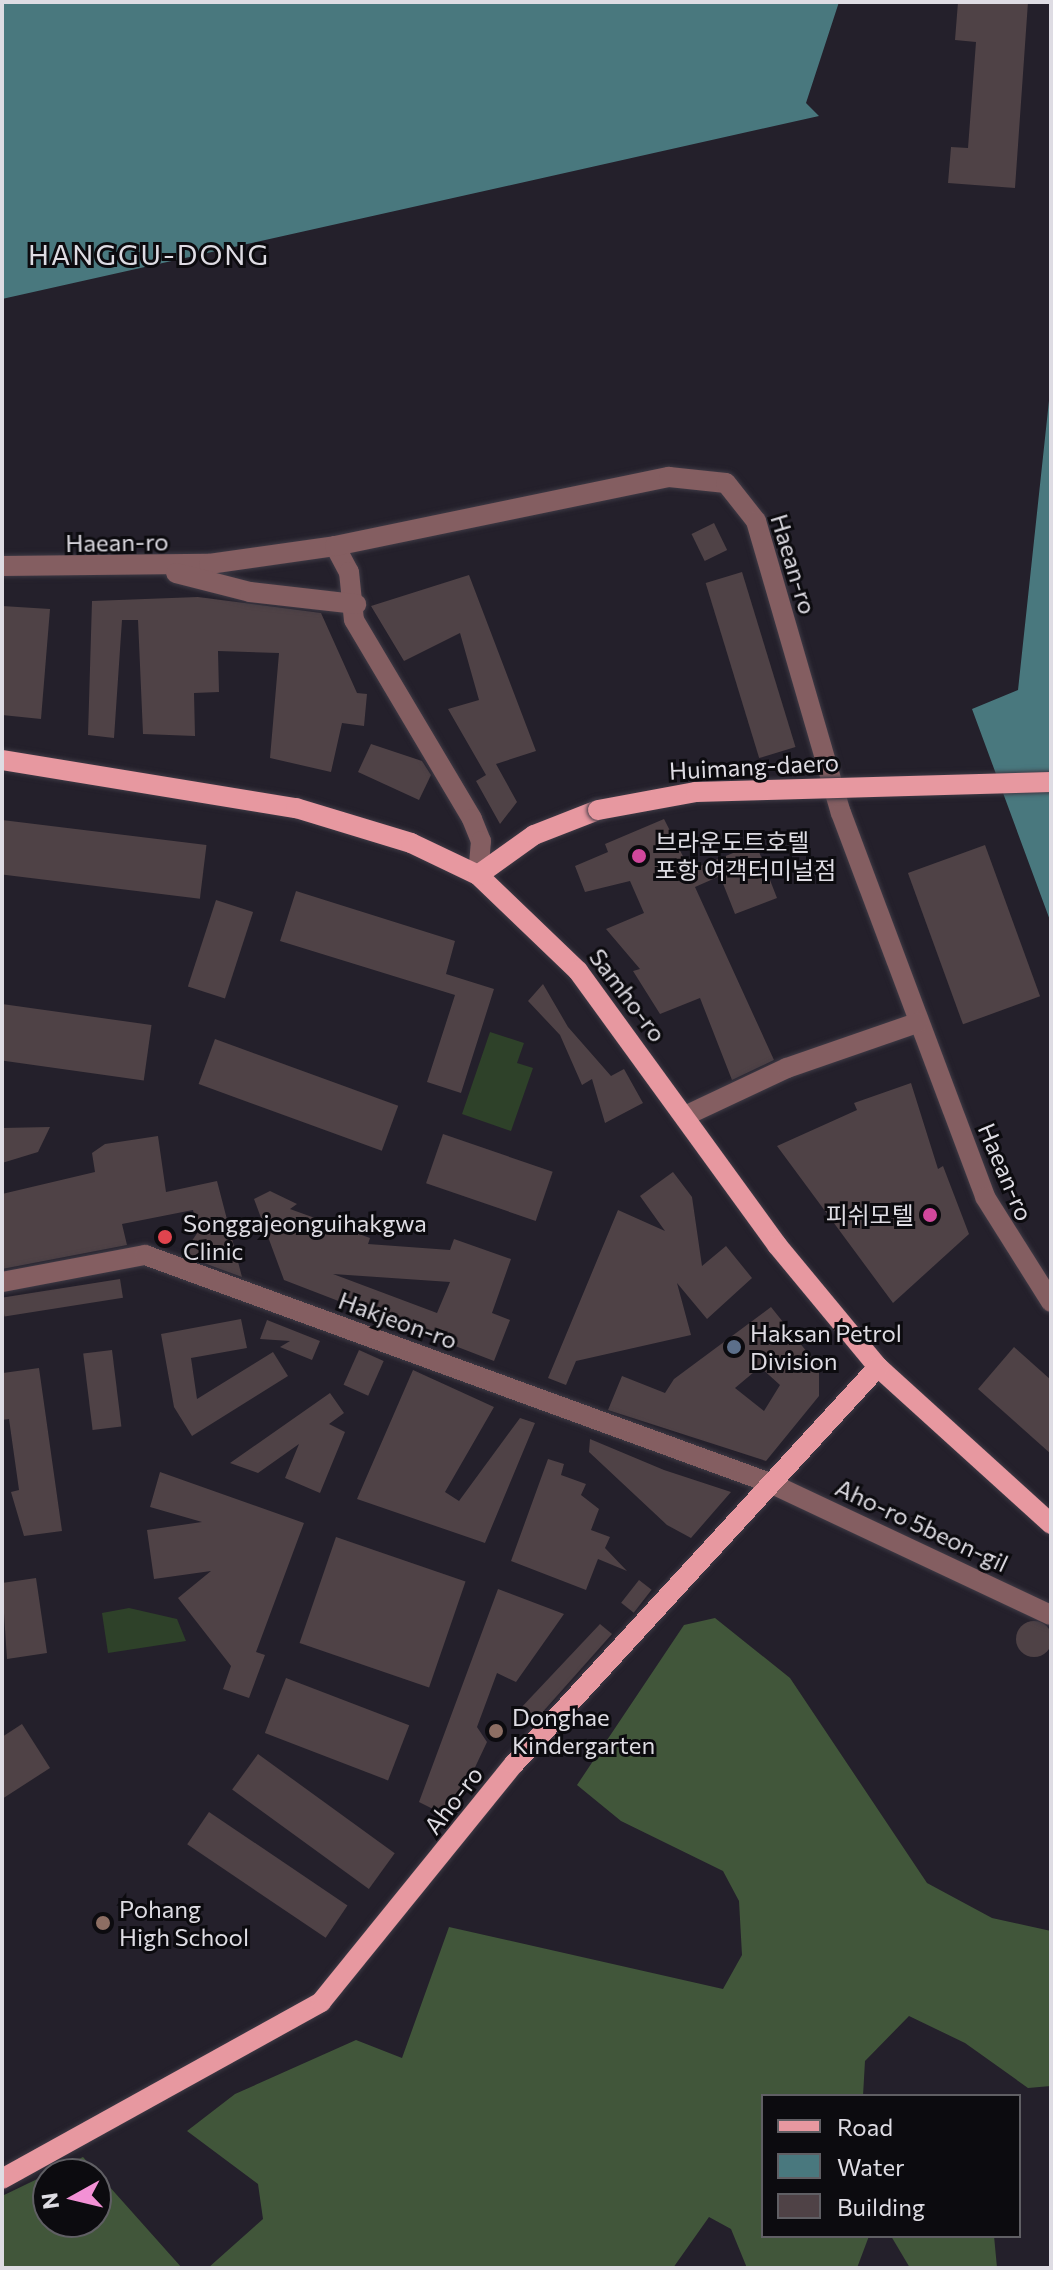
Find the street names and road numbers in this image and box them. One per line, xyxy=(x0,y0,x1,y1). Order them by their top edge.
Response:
street label: Haean-ro xyxy=(765,510,823,618)
street label: Haean-ro xyxy=(65,527,169,557)
street label: Huimang-daero xyxy=(668,747,840,785)
street label: Samho-ro xyxy=(584,943,672,1047)
street label: Haean-ro xyxy=(973,1119,1039,1225)
street label: Hakjeon-ro xyxy=(335,1285,461,1355)
street label: Aho-ro 5beon-gil xyxy=(831,1472,1013,1578)
street label: Aho-ro xyxy=(418,1760,488,1840)

